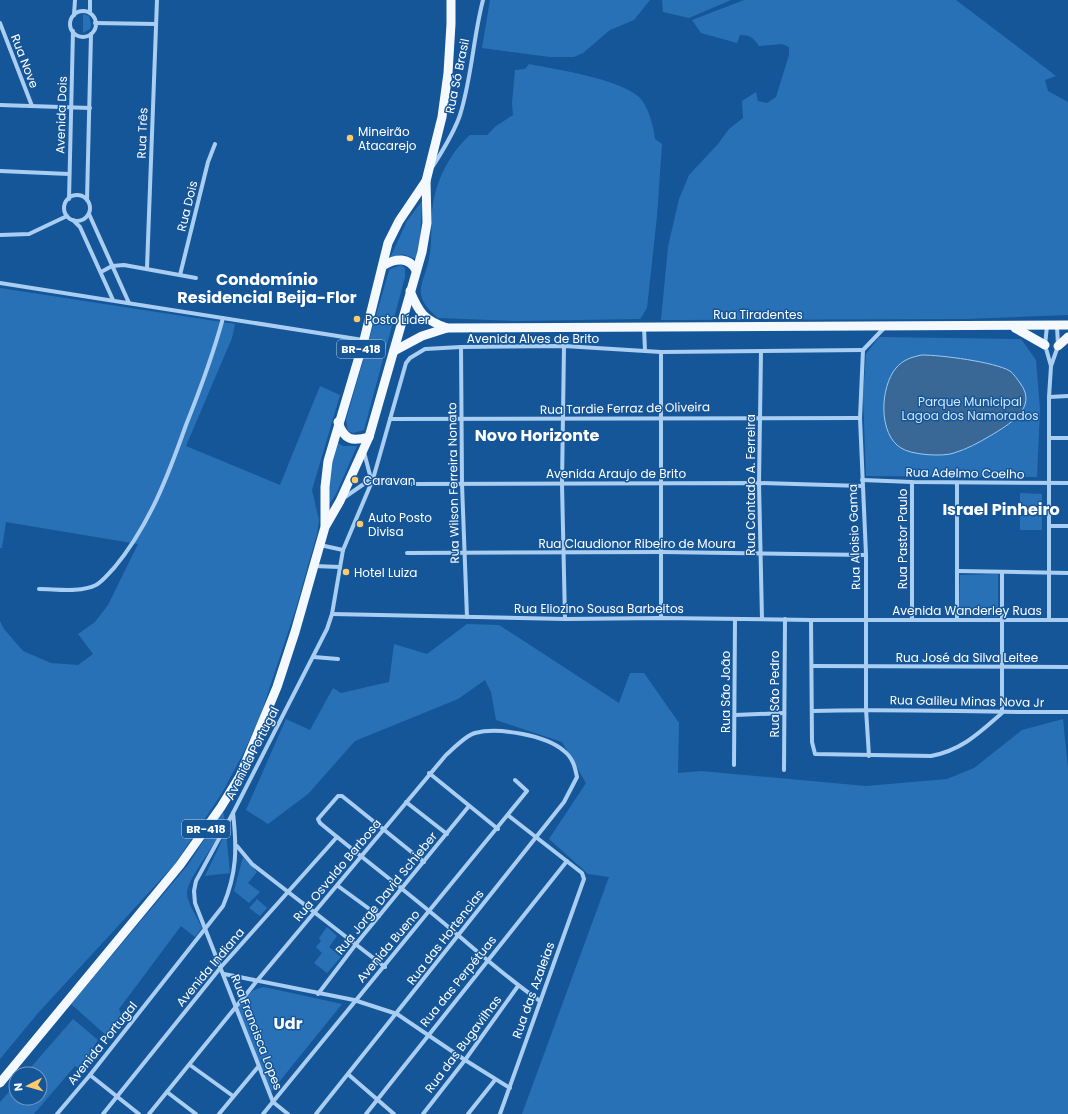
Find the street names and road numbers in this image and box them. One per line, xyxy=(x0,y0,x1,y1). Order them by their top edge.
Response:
street label: Rua Nove xyxy=(7,32,43,90)
street label: Rua Só Brasil xyxy=(441,37,473,115)
street label: Avenida Dois xyxy=(51,76,71,154)
street label: Rua Três xyxy=(133,107,151,159)
street label: Rua Dois xyxy=(173,179,201,233)
street label: Rua Tiradentes xyxy=(713,306,803,323)
street label: Avenida Alves de Brito xyxy=(467,330,600,347)
road number: BR-418 xyxy=(337,340,385,358)
street label: Rua Tardie Ferraz de Oliveira xyxy=(540,398,710,418)
street label: Rua Wilson Ferreira Nonato xyxy=(443,402,463,564)
street label: Rua Contado A. Ferreira xyxy=(742,414,759,556)
street label: Rua Adelmo Coelho xyxy=(905,463,1025,483)
street label: Avenida Araujo de Brito xyxy=(546,465,686,482)
street label: Rua Aloisio Gama xyxy=(844,484,864,590)
street label: Rua Pastor Paulo xyxy=(894,488,911,589)
street label: Rua Claudionor Ribeiro de Moura xyxy=(538,535,736,552)
street label: Rua Eliozino Sousa Barbeitos xyxy=(514,600,684,617)
street label: Avenida Wanderley Ruas xyxy=(892,602,1042,619)
street label: Rua José da Silva Leitee xyxy=(896,649,1038,666)
street label: Rua São Pedro xyxy=(766,650,783,738)
street label: Rua São João xyxy=(717,651,734,733)
street label: Rua Galileu Minas Nova Jr xyxy=(890,691,1045,711)
street label: Avenida Portugal xyxy=(221,703,283,803)
street label: Rua Osvaldo Barbosa xyxy=(289,815,385,925)
road number: BR-418 xyxy=(182,820,230,838)
street label: Rua Jorge David Schieber xyxy=(331,828,441,958)
street label: Rua das Hortencias xyxy=(402,886,488,988)
street label: Avenida Bueno xyxy=(353,906,424,986)
street label: Avenida Indiana xyxy=(172,924,248,1010)
street label: Rua das Perpétuas xyxy=(416,932,500,1030)
street label: Rua das Azaleias xyxy=(508,939,558,1041)
street label: Rua Francisca Lopes xyxy=(227,972,287,1092)
street label: Rua das Bugavilhas xyxy=(421,992,505,1096)
street label: Avenida Portugal xyxy=(63,998,141,1088)

